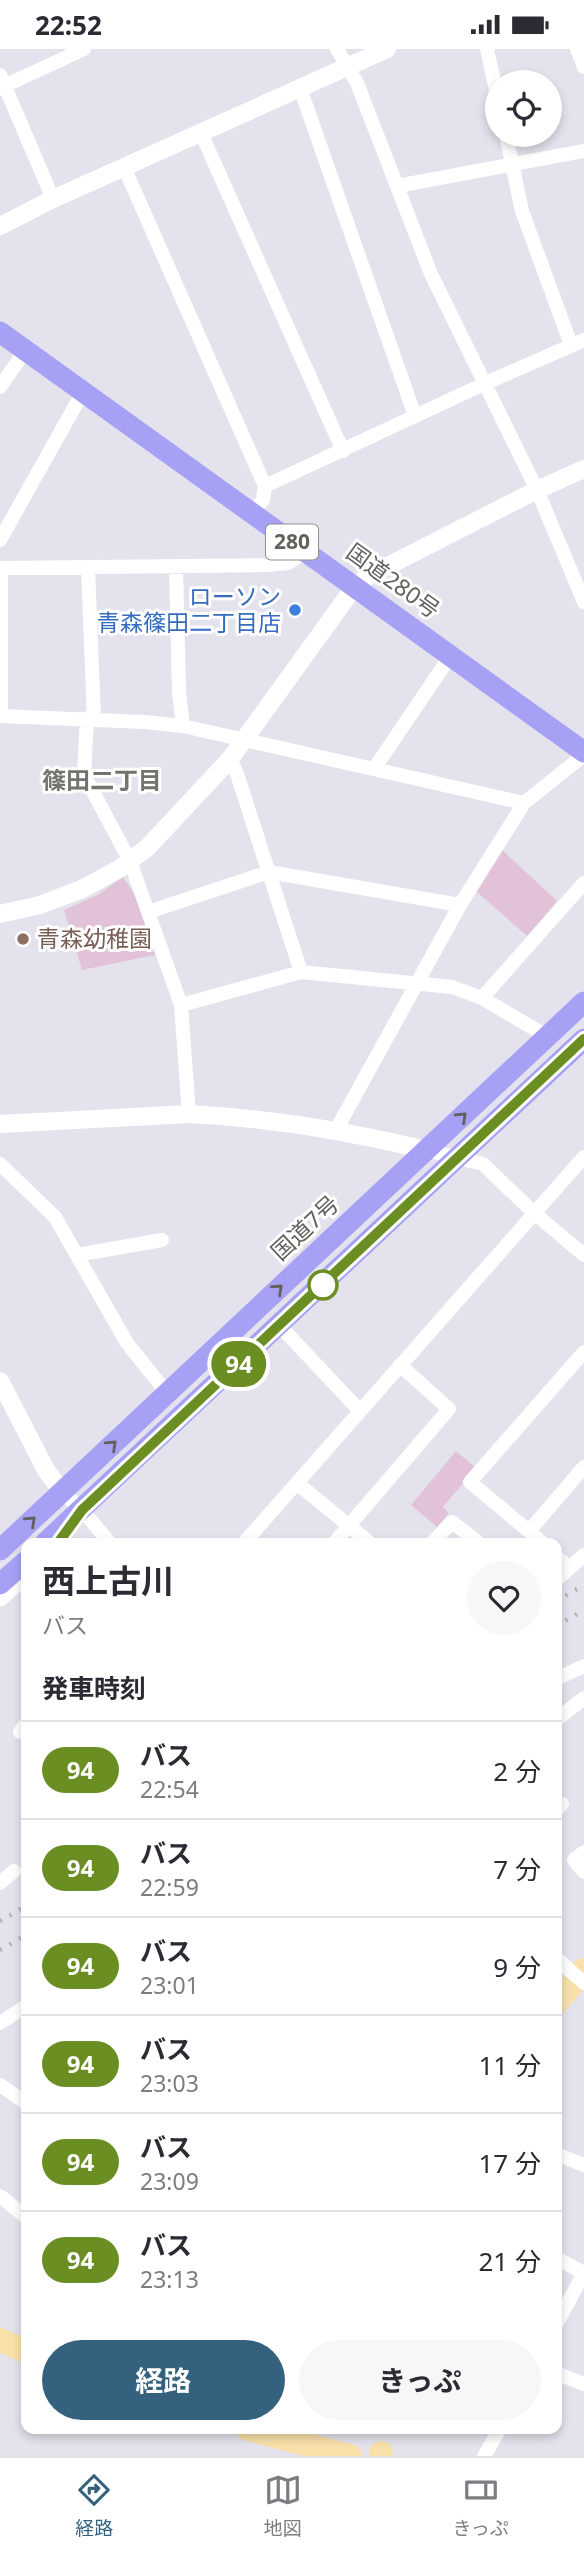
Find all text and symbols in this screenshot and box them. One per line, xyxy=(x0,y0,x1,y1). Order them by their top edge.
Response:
text: 22:52 xyxy=(35,7,102,43)
map controls xyxy=(485,70,562,147)
button: locate xyxy=(485,70,562,147)
road number: 280 xyxy=(266,525,318,559)
street label: 国道280号 xyxy=(340,535,447,625)
place label: ローソン 青森篠田二丁目店 xyxy=(97,580,281,638)
marker: ローソン 青森篠田二丁目店 xyxy=(287,602,303,618)
district label: 篠田二丁目 xyxy=(42,763,162,796)
place label: 青森幼稚園 xyxy=(37,922,152,954)
marker: 青森幼稚園 xyxy=(15,931,31,947)
one-way arrow xyxy=(454,1113,467,1126)
street label: 国道7号 xyxy=(263,1188,345,1267)
unlabelled marker xyxy=(308,1270,338,1300)
one-way arrow xyxy=(270,1285,283,1298)
line badge: 94 xyxy=(208,1341,270,1387)
text: 94 xyxy=(225,1347,253,1380)
one-way arrow xyxy=(104,1440,117,1453)
one-way arrow xyxy=(23,1516,36,1529)
text: 西上古川 xyxy=(42,1558,174,1603)
button: heart xyxy=(467,1561,541,1635)
text: バス xyxy=(42,1609,88,1641)
text: 発車時刻 xyxy=(42,1670,146,1706)
text: バス xyxy=(140,1737,192,1773)
text: 94 xyxy=(67,1753,94,1786)
text: 2 分 xyxy=(493,1753,541,1789)
text: 22:54 xyxy=(140,1773,199,1805)
text: バス xyxy=(140,1835,192,1871)
text: 94 xyxy=(67,1851,94,1884)
text: 7 分 xyxy=(493,1851,541,1887)
text: 22:59 xyxy=(140,1871,199,1903)
text: バス xyxy=(140,1933,192,1969)
text: 94 xyxy=(67,1949,94,1982)
text: 9 分 xyxy=(493,1949,541,1985)
text: 23:01 xyxy=(140,1969,199,2001)
text: バス xyxy=(140,2031,192,2067)
text: 94 xyxy=(67,2047,94,2080)
text: 11 分 xyxy=(478,2047,541,2083)
text: 23:03 xyxy=(140,2067,199,2099)
text: バス xyxy=(140,2129,192,2165)
text: 94 xyxy=(67,2145,94,2178)
text: 17 分 xyxy=(478,2145,541,2181)
text: 23:09 xyxy=(140,2165,199,2197)
text: バス xyxy=(140,2227,192,2263)
text: 94 xyxy=(67,2243,94,2276)
text: 21 分 xyxy=(478,2243,541,2279)
text: 23:13 xyxy=(140,2263,199,2295)
button: 経路 xyxy=(42,2340,285,2420)
button: きっぷ xyxy=(299,2340,541,2420)
tab: 経路 xyxy=(75,2471,113,2541)
tab: 地図 xyxy=(264,2471,302,2541)
tab: きっぷ xyxy=(452,2471,509,2541)

